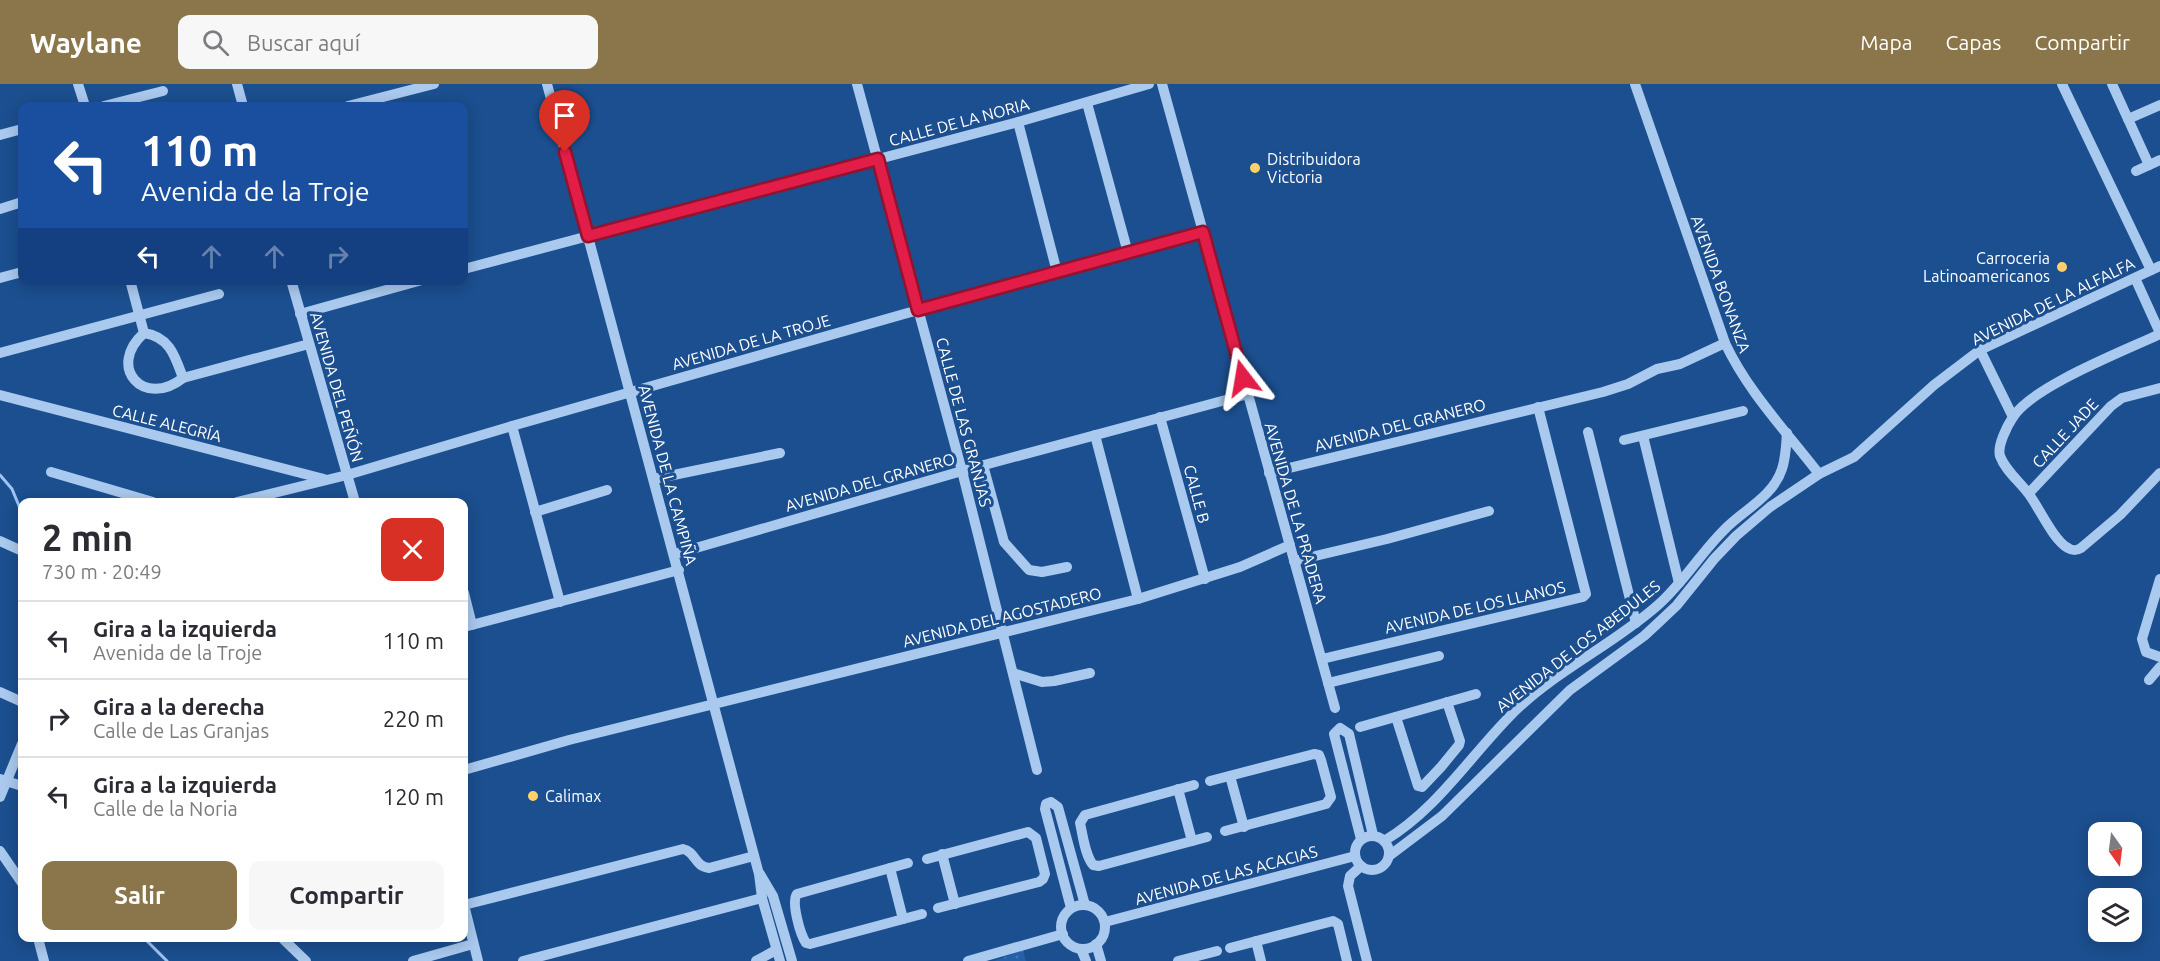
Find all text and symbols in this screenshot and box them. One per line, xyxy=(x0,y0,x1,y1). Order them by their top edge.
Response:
search box xyxy=(178,15,598,69)
icon: search xyxy=(199,26,232,59)
text: Waylane xyxy=(30,27,142,58)
text: Buscar aquí xyxy=(247,30,360,55)
text: Mapa xyxy=(1860,30,1912,54)
text: Capas xyxy=(1945,30,2001,54)
text: Compartir xyxy=(2034,30,2130,54)
pin xyxy=(539,90,590,152)
street label: CALLE DE LA NORIA xyxy=(887,94,1032,149)
icon: arrive xyxy=(548,99,581,132)
icon: left xyxy=(42,126,120,204)
text: 110 m xyxy=(141,127,258,174)
place label: Distribuidora Victoria xyxy=(1267,150,1361,186)
marker: Distribuidora Victoria xyxy=(1248,161,1262,175)
text: Avenida de la Troje xyxy=(141,176,370,206)
street label: AVENIDA BONANZA xyxy=(1688,213,1754,356)
icon: left xyxy=(132,240,165,273)
icon: ahead xyxy=(195,240,228,273)
icon: ahead xyxy=(258,240,291,273)
icon: right xyxy=(321,240,354,273)
place label: Carroceria Latinoamericanos xyxy=(1923,249,2050,285)
street label: AVENIDA DE LA ALFALFA xyxy=(1969,253,2138,348)
marker: Carroceria Latinoamericanos xyxy=(2055,260,2069,274)
street label: AVENIDA DEL PEÑÓN xyxy=(307,310,368,464)
street label: AVENIDA DE LA TROJE xyxy=(670,311,832,373)
street label: CALLE DE LAS GRANJAS xyxy=(933,335,995,509)
position arrow xyxy=(1211,346,1275,410)
street label: AVENIDA DE LA CAMPIÑA xyxy=(635,383,702,568)
street label: AVENIDA DEL GRANERO xyxy=(1313,395,1487,455)
street label: CALLE JADE xyxy=(2028,395,2102,471)
street label: CALLE ALEGRÍA xyxy=(111,399,225,445)
street label: AVENIDA DE LA PRADERA xyxy=(1262,420,1331,606)
street label: AVENIDA DEL GRANERO xyxy=(783,449,957,515)
street label: CALLE B xyxy=(1181,463,1213,525)
text: 2 min xyxy=(42,517,133,558)
button: close xyxy=(381,518,444,581)
text: 730 m · 20:49 xyxy=(42,560,162,583)
street label: AVENIDA DE LOS LLANOS xyxy=(1383,577,1567,637)
street label: AVENIDA DE LOS ABEDULES xyxy=(1493,577,1663,715)
street label: AVENIDA DEL AGOSTADERO xyxy=(901,584,1103,650)
text: Gira a la izquierda xyxy=(93,616,277,641)
icon: left xyxy=(42,624,75,657)
text: 110 m xyxy=(383,628,444,653)
text: Avenida de la Troje xyxy=(93,641,262,664)
text: Gira a la derecha xyxy=(93,694,265,719)
icon: right xyxy=(42,702,75,735)
text: 220 m xyxy=(383,706,444,731)
text: Calle de Las Granjas xyxy=(93,719,269,742)
text: Gira a la izquierda xyxy=(93,772,277,797)
icon: left xyxy=(42,780,75,813)
text: 120 m xyxy=(383,784,444,809)
place label: Calimax xyxy=(545,787,601,805)
marker: Calimax xyxy=(526,789,540,803)
text: Calle de la Noria xyxy=(93,797,238,820)
north arrow xyxy=(2088,822,2142,876)
map controls xyxy=(2088,822,2142,942)
street label: AVENIDA DE LAS ACACIAS xyxy=(1133,842,1319,908)
button: Salir xyxy=(42,861,237,930)
button: Compartir xyxy=(249,861,444,930)
button: layers xyxy=(2088,888,2142,942)

